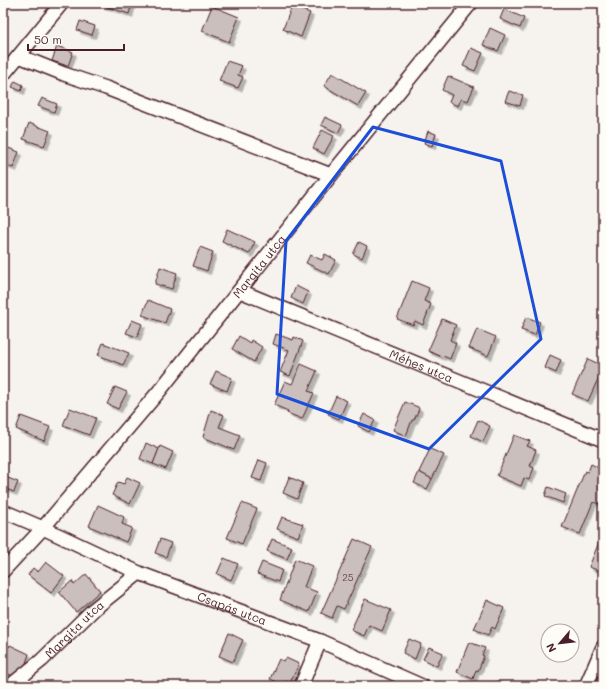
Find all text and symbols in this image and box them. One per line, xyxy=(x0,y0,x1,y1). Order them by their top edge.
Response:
scale bar xyxy=(28,26,124,52)
text: 50 m xyxy=(34,31,62,47)
street label: Margita utca xyxy=(228,231,289,301)
street label: Méhes utca xyxy=(387,345,455,386)
house number: 25 xyxy=(342,570,354,584)
street label: Csapás utca xyxy=(195,588,269,628)
street label: Margita utca xyxy=(41,596,107,661)
north arrow xyxy=(540,623,580,663)
text: N xyxy=(542,641,559,655)

